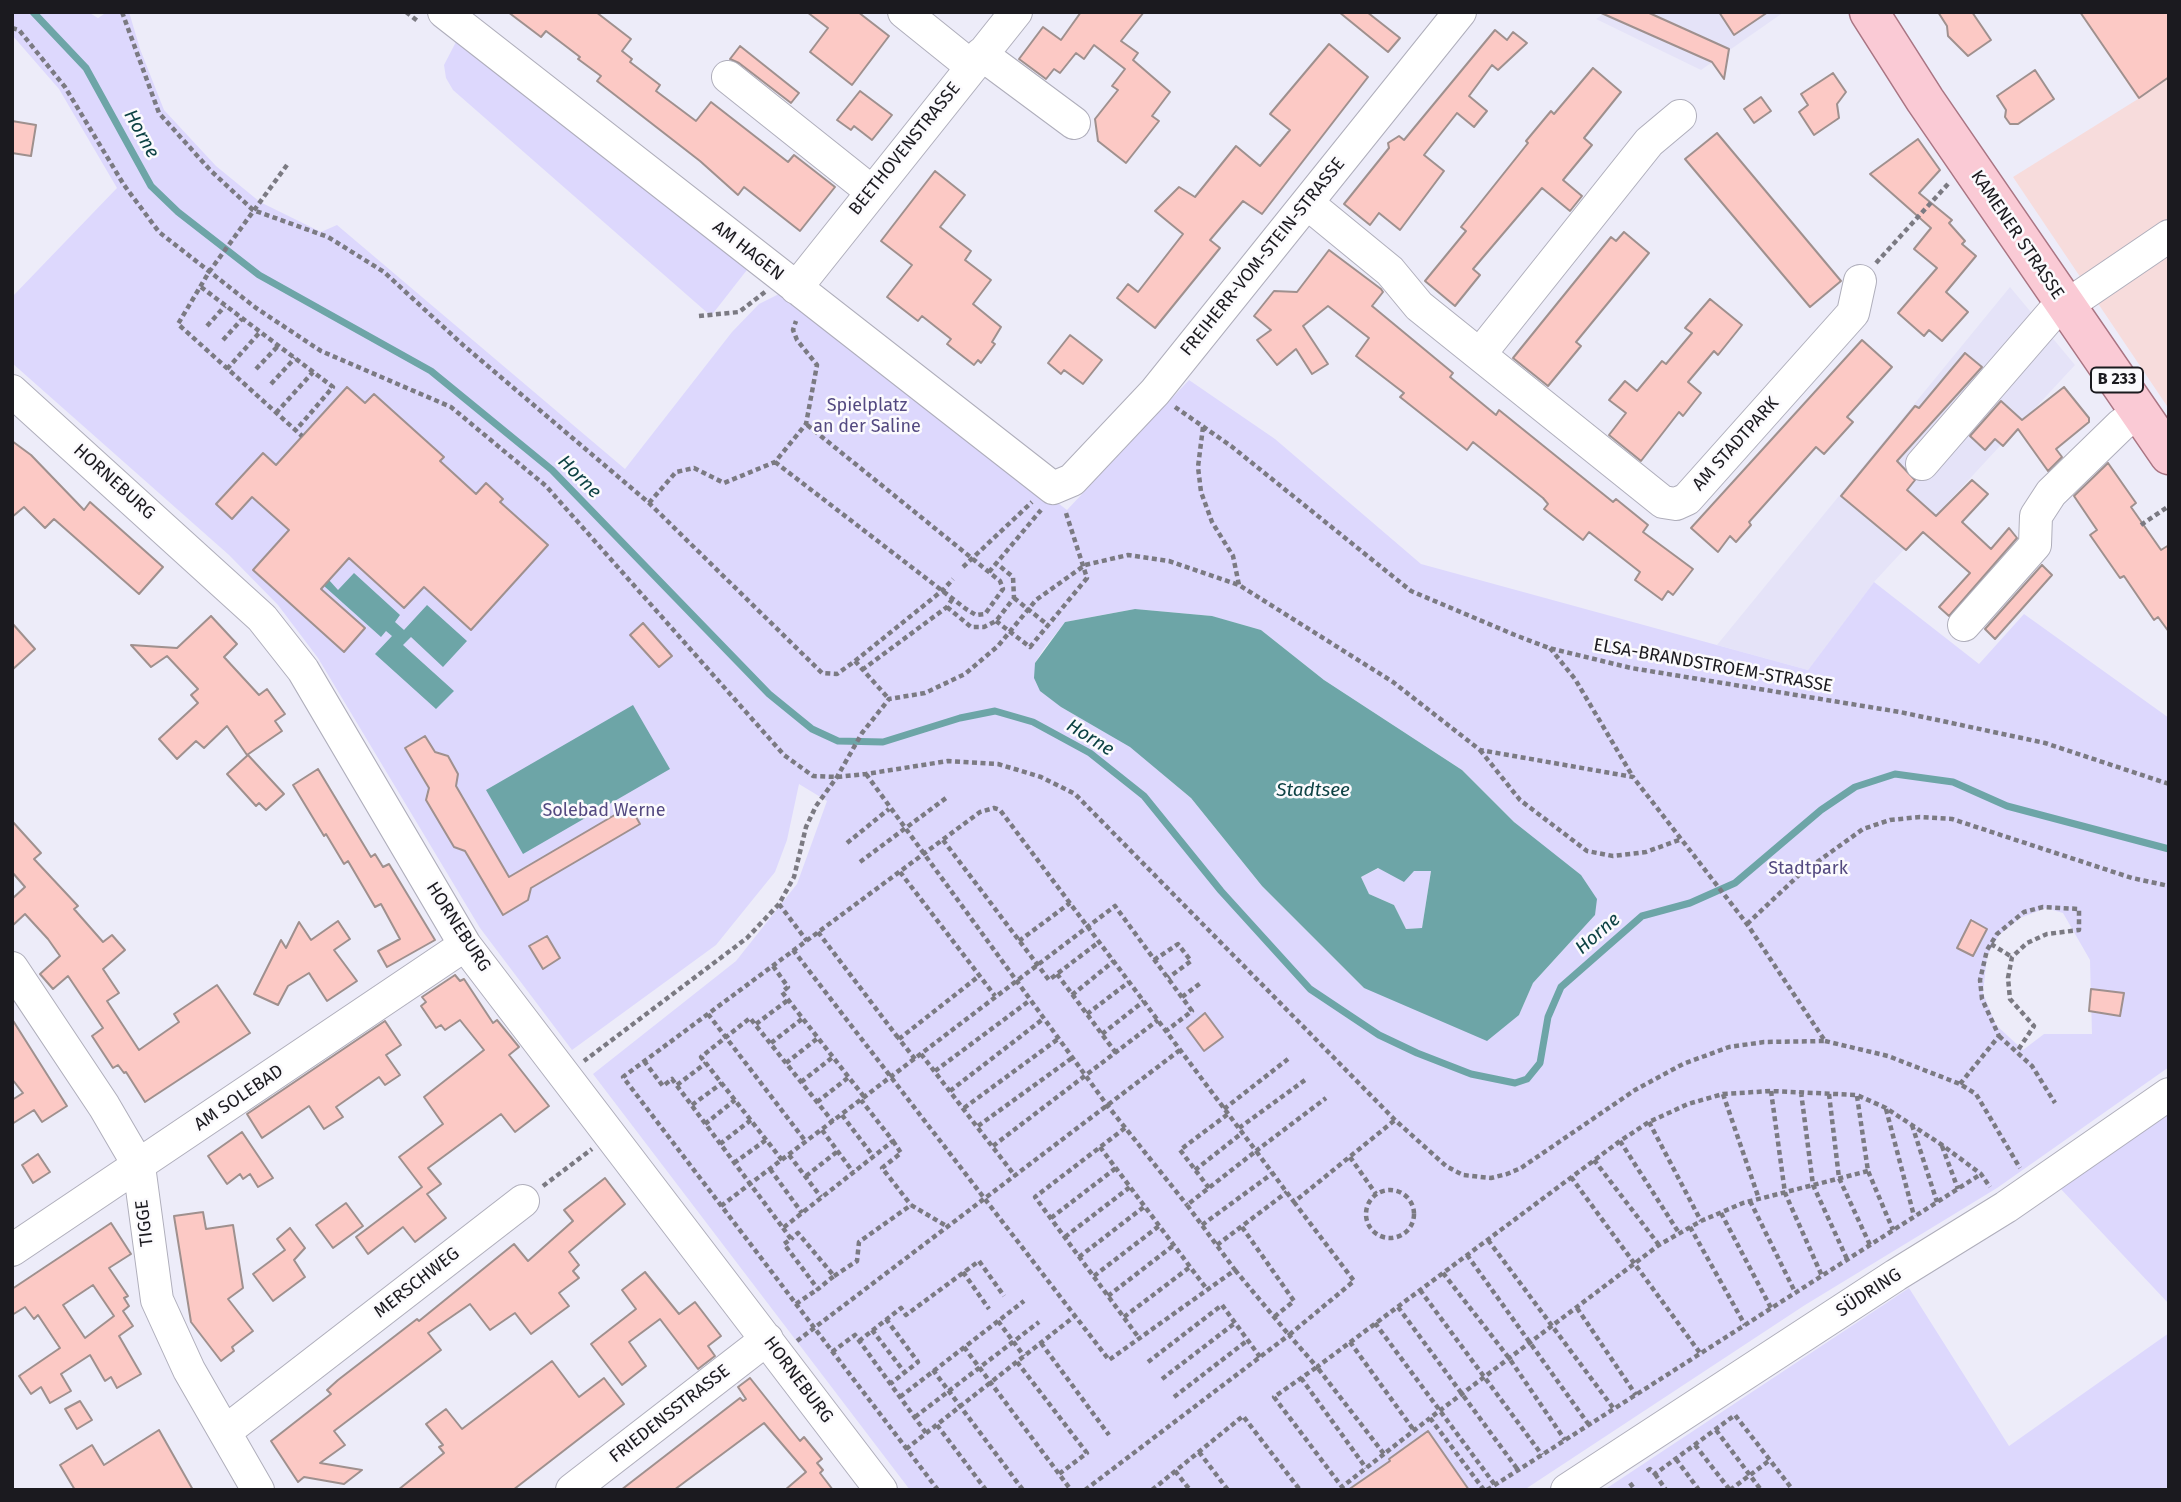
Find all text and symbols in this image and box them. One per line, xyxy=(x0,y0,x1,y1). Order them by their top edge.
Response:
street label: BEETHOVENSTRASSE xyxy=(845,78,965,220)
water label: Horne xyxy=(118,106,164,162)
street label: FREIHERR-VOM-STEIN-STRASSE xyxy=(1176,153,1350,361)
street label: KAMENER STRASSE xyxy=(1966,166,2068,304)
street label: AM HAGEN xyxy=(708,216,788,286)
road number: B 233 xyxy=(2091,368,2143,392)
street label: AM STADTPARK xyxy=(1688,393,1784,495)
park label: Spielplatz an der Saline xyxy=(813,395,921,438)
street label: HORNEBURG xyxy=(69,440,159,524)
water label: Horne xyxy=(553,451,605,503)
street label: ELSA-BRANDSTROEM-STRASSE xyxy=(1592,634,1834,698)
water label: Horne xyxy=(1062,715,1118,761)
water label: Stadtsee xyxy=(1276,780,1350,802)
park label: Solebad Werne xyxy=(543,800,665,822)
park label: Stadtpark xyxy=(1768,858,1848,880)
street label: HORNEBURG xyxy=(421,878,495,976)
water label: Horne xyxy=(1571,908,1625,960)
street label: AM SOLEBAD xyxy=(190,1060,288,1136)
street label: TIGGE xyxy=(131,1198,159,1248)
street label: MERSCHWEG xyxy=(370,1243,464,1323)
street label: SÜDRING xyxy=(1832,1264,1906,1322)
street label: HORNEBURG xyxy=(759,1333,837,1427)
street label: FRIEDENSSTRASSE xyxy=(606,1360,734,1468)

